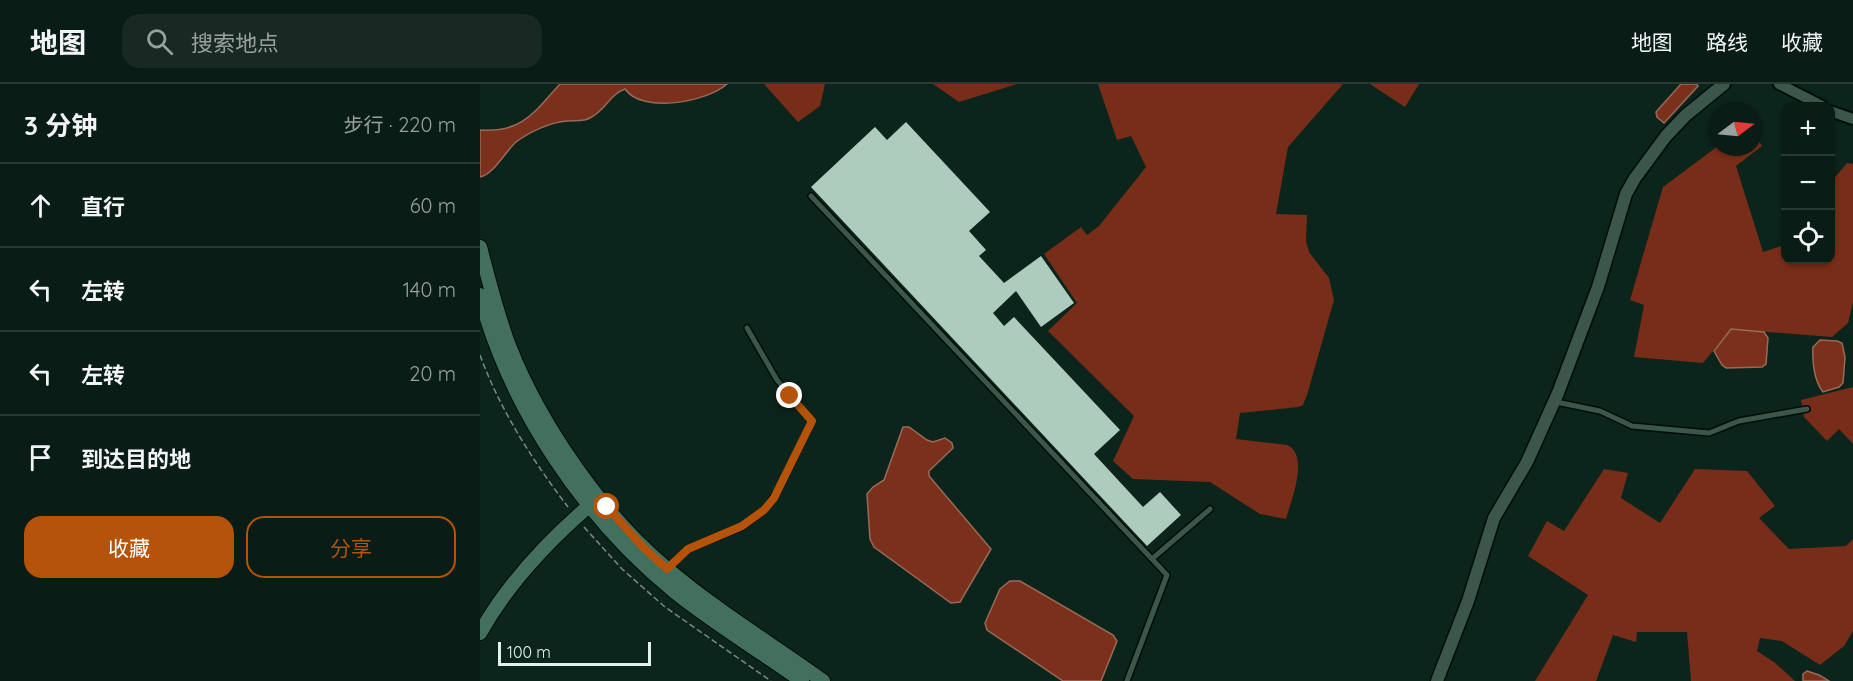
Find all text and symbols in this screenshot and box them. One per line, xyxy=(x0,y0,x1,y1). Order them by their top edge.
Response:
search box xyxy=(122,14,542,68)
text: 地图 xyxy=(30,25,86,60)
icon: search xyxy=(143,25,176,58)
text: 搜索地点 xyxy=(191,29,279,57)
text: 地图 xyxy=(1631,29,1673,55)
text: 路线 xyxy=(1706,29,1748,55)
text: 收藏 xyxy=(1781,29,1823,55)
north arrow xyxy=(1709,102,1763,156)
map controls xyxy=(1781,102,1835,264)
button: + xyxy=(1781,102,1835,156)
text: 3 分钟 xyxy=(24,109,97,142)
text: 步行 · 220 m xyxy=(343,112,456,137)
button: − xyxy=(1781,156,1835,210)
icon: ahead xyxy=(24,189,57,222)
text: 直行 xyxy=(81,193,125,221)
text: 60 m xyxy=(410,193,456,218)
button: locate xyxy=(1781,210,1835,264)
icon: left xyxy=(24,273,57,306)
text: 左转 xyxy=(81,277,125,305)
text: 140 m xyxy=(403,277,456,302)
icon: left xyxy=(24,357,57,390)
text: 左转 xyxy=(81,361,125,389)
text: 20 m xyxy=(409,361,456,386)
route end xyxy=(776,382,802,408)
icon: arrive xyxy=(24,441,57,474)
text: 到达目的地 xyxy=(81,445,191,473)
route start xyxy=(593,493,619,519)
button: 收藏 xyxy=(24,516,234,578)
button: 分享 xyxy=(246,516,456,578)
scale bar xyxy=(498,639,651,666)
text: 100 m xyxy=(507,642,551,662)

